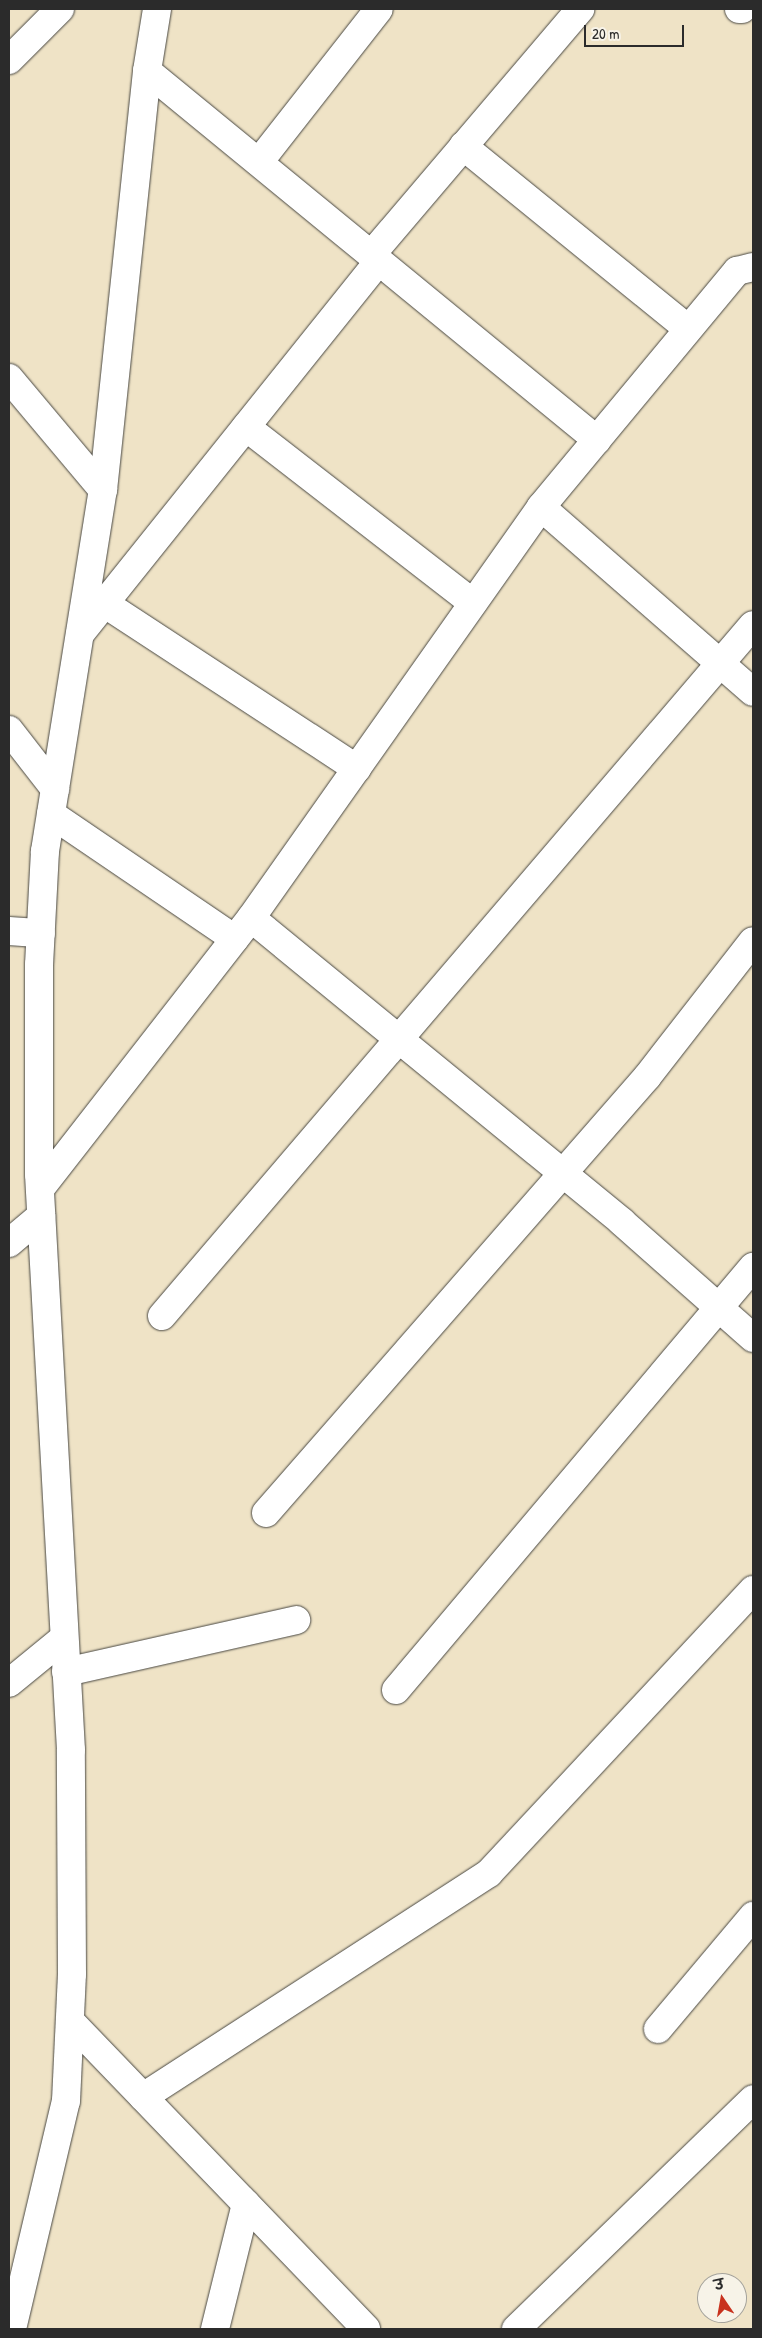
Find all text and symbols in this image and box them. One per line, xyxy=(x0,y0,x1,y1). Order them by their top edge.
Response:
scale bar xyxy=(587,15,687,47)
text: 20 m xyxy=(592,23,619,44)
north arrow xyxy=(697,2273,747,2323)
text: उ xyxy=(712,2274,726,2294)

